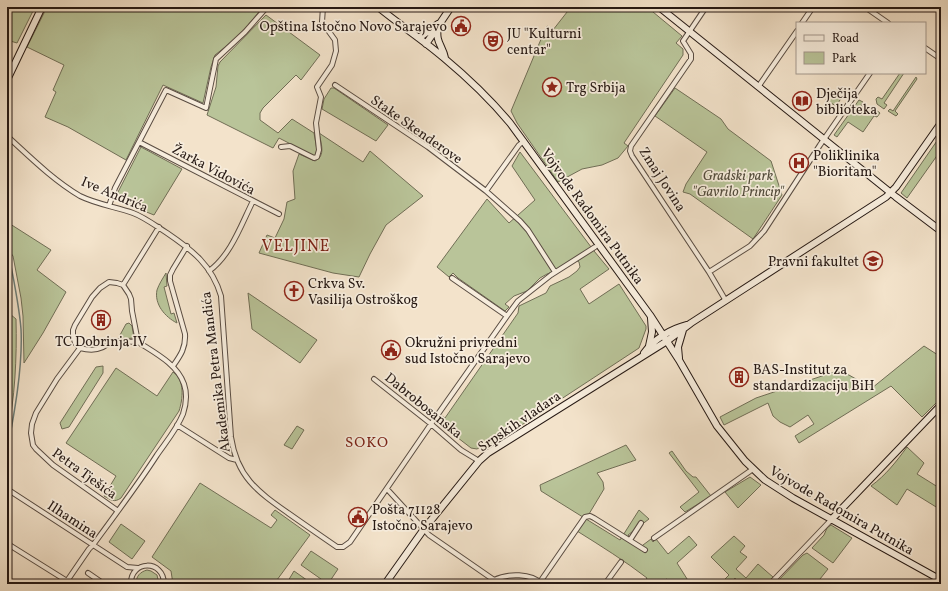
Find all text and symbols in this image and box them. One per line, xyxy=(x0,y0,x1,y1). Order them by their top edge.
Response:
public building icon: Opština Istočno Novo Sarajevo xyxy=(450,15,472,37)
place label: Opština Istočno Novo Sarajevo xyxy=(260,18,447,37)
legend xyxy=(796,22,926,74)
place label: JU "Kulturni centar" xyxy=(507,25,581,60)
theatre icon: JU "Kulturni centar" xyxy=(482,30,504,52)
text: Road xyxy=(832,31,859,47)
text: Park xyxy=(832,51,857,67)
place icon: Trg Srbija xyxy=(541,76,563,98)
place label: Trg Srbija xyxy=(566,79,626,98)
place label: Dječija biblioteka xyxy=(816,85,877,120)
library icon: Dječija biblioteka xyxy=(791,90,813,112)
street label: Stake Skenderove xyxy=(366,91,466,169)
street label: Žarka Vidovića xyxy=(168,140,259,200)
street label: Zmaj Jovina xyxy=(634,144,690,216)
street label: Vojvode Radomira Putnika xyxy=(536,145,648,289)
place label: Poliklinika "Bioritam" xyxy=(813,147,880,182)
hospital icon: Poliklinika "Bioritam" xyxy=(788,152,810,174)
park label: Gradski park "Gavrilo Princip" xyxy=(692,167,785,202)
street label: Ive Andrića xyxy=(78,173,151,218)
district label: VELJINE xyxy=(262,236,330,258)
school or university icon: Pravni fakultet xyxy=(862,250,884,272)
place label: Pravni fakultet xyxy=(768,253,859,272)
place label: Crkva Sv. Vasilija Ostroškog xyxy=(308,275,418,310)
church icon: Crkva Sv. Vasilija Ostroškog xyxy=(283,280,305,302)
street label: Akademika Petra Mandića xyxy=(197,290,236,453)
building icon: TC Dobrinja IV xyxy=(90,309,112,331)
place label: TC Dobrinja IV xyxy=(55,333,147,352)
place label: Okružni privredni sud Istočno Sarajevo xyxy=(405,334,530,369)
public building icon: Okružni privredni sud Istočno Sarajevo xyxy=(380,339,402,361)
place label: BAS-Institut za standardizaciju BiH xyxy=(753,361,875,396)
building icon: BAS-Institut za standardizaciju BiH xyxy=(728,366,750,388)
street label: Dabrobosanska xyxy=(380,369,466,443)
street label: Srpskih vladara xyxy=(475,387,565,457)
district label: SOKO xyxy=(345,433,389,454)
street label: Petra Tješića xyxy=(48,444,121,504)
street label: Vojvode Radomira Putnika xyxy=(765,462,917,561)
street label: Ilhamina xyxy=(43,497,101,544)
place label: Pošta 71128 Istočno Sarajevo xyxy=(372,501,473,536)
public building icon: Pošta 71128 Istočno Sarajevo xyxy=(347,506,369,528)

